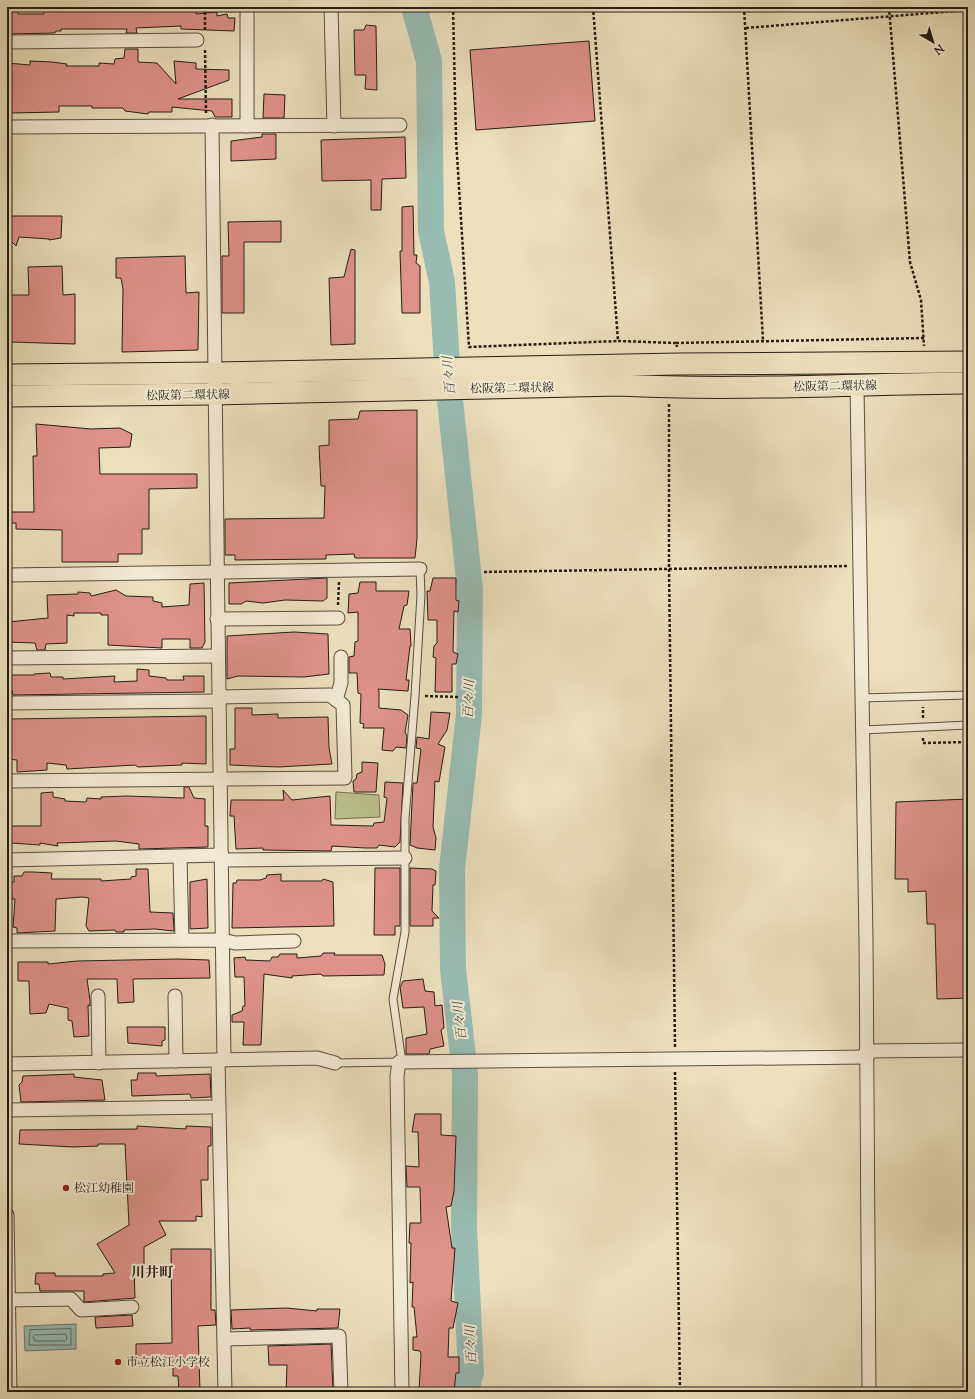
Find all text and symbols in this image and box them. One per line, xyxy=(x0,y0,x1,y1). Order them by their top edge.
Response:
north arrow xyxy=(913,22,953,62)
text: N xyxy=(930,39,948,58)
water label: 百々川 xyxy=(439,354,461,396)
street label: 松阪第二環状線 xyxy=(793,377,877,397)
street label: 松阪第二環状線 xyxy=(470,379,554,399)
street label: 松阪第二環状線 xyxy=(146,386,230,406)
water label: 百々川 xyxy=(460,677,480,719)
water label: 百々川 xyxy=(449,998,472,1041)
place label: 松江幼稚園 xyxy=(74,1180,134,1198)
marker: 松江幼稚園 xyxy=(61,1183,71,1193)
district label: 川井町 xyxy=(131,1264,174,1284)
water label: 百々川 xyxy=(462,1323,482,1365)
place label: 市立松江小学校 xyxy=(126,1354,210,1372)
marker: 市立松江小学校 xyxy=(113,1357,123,1367)

